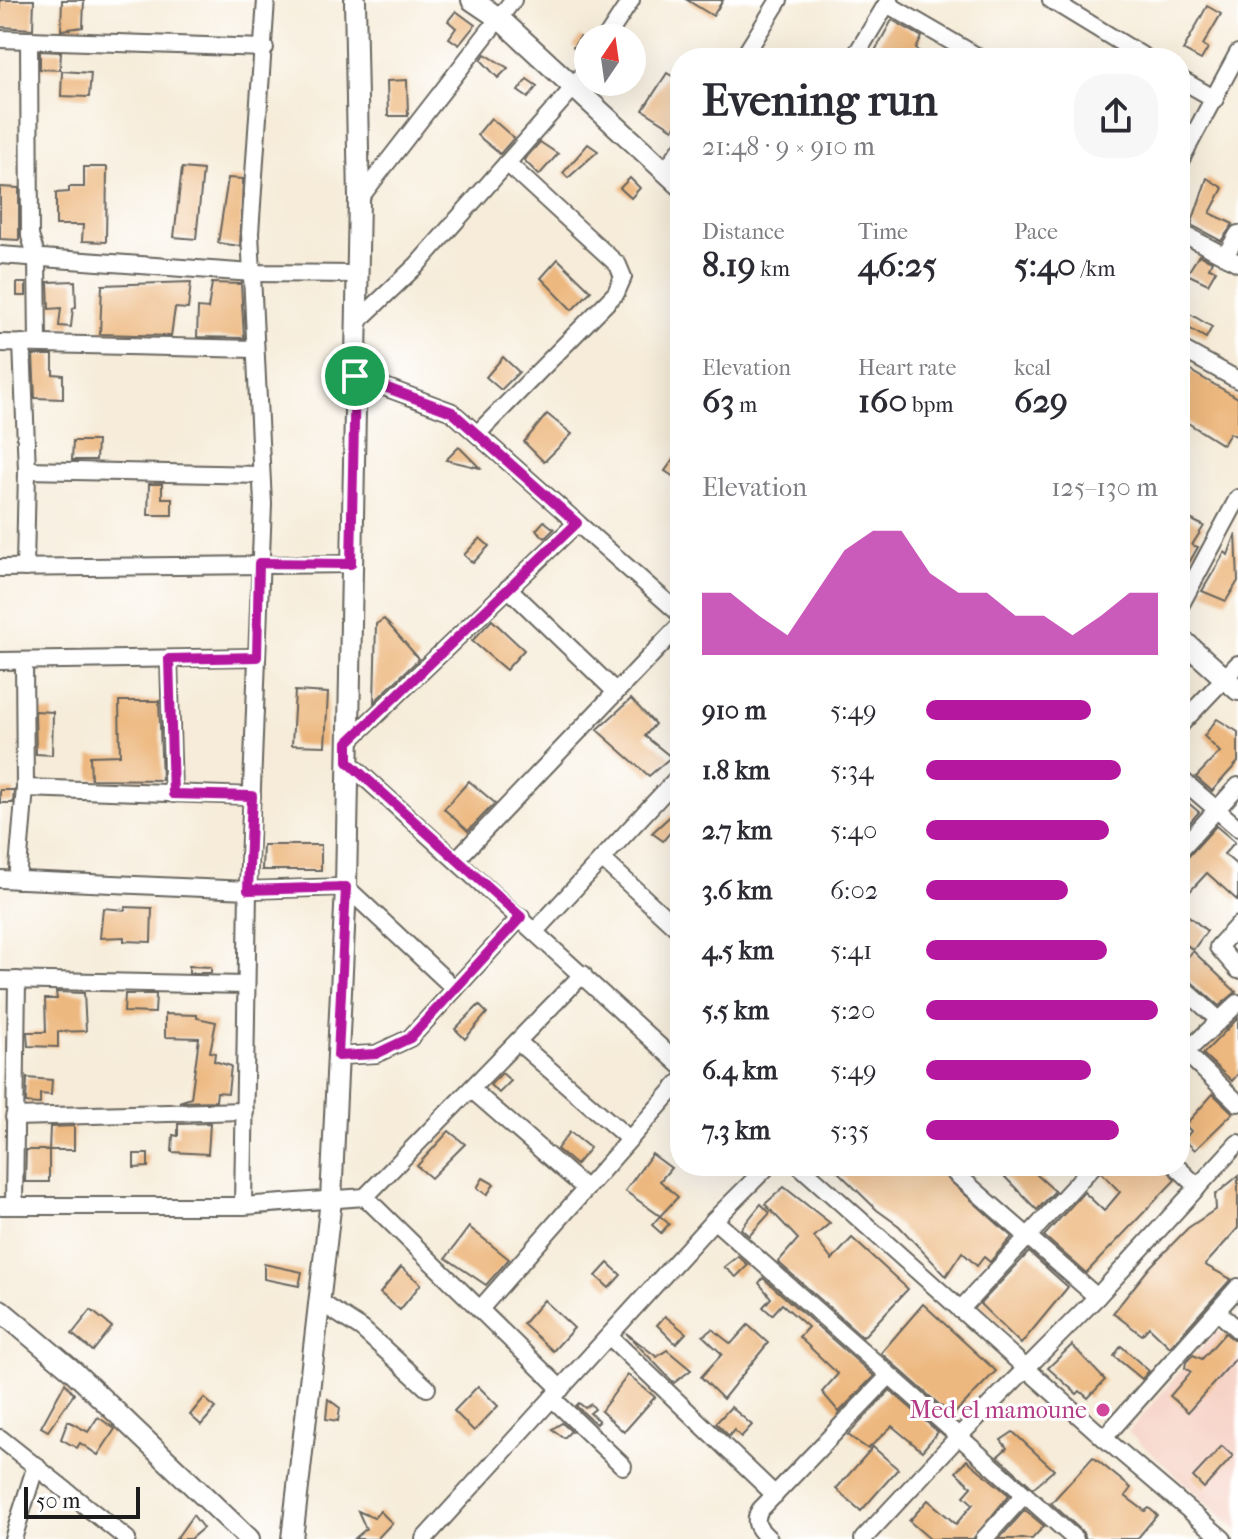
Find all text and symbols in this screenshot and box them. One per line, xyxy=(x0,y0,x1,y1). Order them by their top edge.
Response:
north arrow xyxy=(574,24,646,96)
map controls xyxy=(574,24,646,96)
button: share xyxy=(1074,74,1158,158)
text: Evening run xyxy=(702,75,937,126)
text: 21:48 · 9 × 910 m xyxy=(702,131,875,162)
text: Distance xyxy=(702,219,785,245)
text: Time xyxy=(858,219,908,245)
text: Pace xyxy=(1014,219,1058,245)
text: 8.19 xyxy=(702,245,756,285)
text: 46:25 xyxy=(858,245,937,285)
text: 5:40 xyxy=(1014,245,1076,285)
text: km xyxy=(756,256,790,282)
text: /km xyxy=(1076,256,1115,282)
pin xyxy=(321,342,389,410)
icon: arrive xyxy=(333,354,377,398)
text: Elevation xyxy=(702,355,791,381)
text: Heart rate xyxy=(858,355,957,381)
text: kcal xyxy=(1014,355,1051,381)
text: 63 xyxy=(702,381,734,421)
text: 160 xyxy=(858,381,907,421)
text: 629 xyxy=(1014,381,1068,421)
text: m xyxy=(734,392,757,418)
text: bpm xyxy=(907,392,954,418)
text: Elevation xyxy=(702,472,807,503)
text: 125–130 m xyxy=(1051,472,1158,503)
text: 910 m xyxy=(702,695,766,726)
text: 5:49 xyxy=(830,695,877,726)
text: 1.8 km xyxy=(702,755,770,786)
text: 5:34 xyxy=(830,755,874,786)
text: 2.7 km xyxy=(702,815,772,846)
text: 5:40 xyxy=(830,815,877,846)
text: 3.6 km xyxy=(702,875,772,906)
text: 6:02 xyxy=(830,875,878,906)
text: 4.5 km xyxy=(702,935,774,966)
text: 5:41 xyxy=(830,935,872,966)
text: 5.5 km xyxy=(702,995,769,1026)
text: 5:20 xyxy=(830,995,875,1026)
text: 6.4 km xyxy=(702,1055,778,1086)
text: 5:49 xyxy=(830,1055,877,1086)
text: 7.3 km xyxy=(702,1115,770,1146)
text: 5:35 xyxy=(830,1115,869,1146)
place label: Med el mamoune xyxy=(910,1396,1087,1424)
marker: Med el mamoune xyxy=(1094,1401,1112,1419)
scale bar xyxy=(24,1483,140,1519)
text: 50 m xyxy=(36,1488,81,1514)

